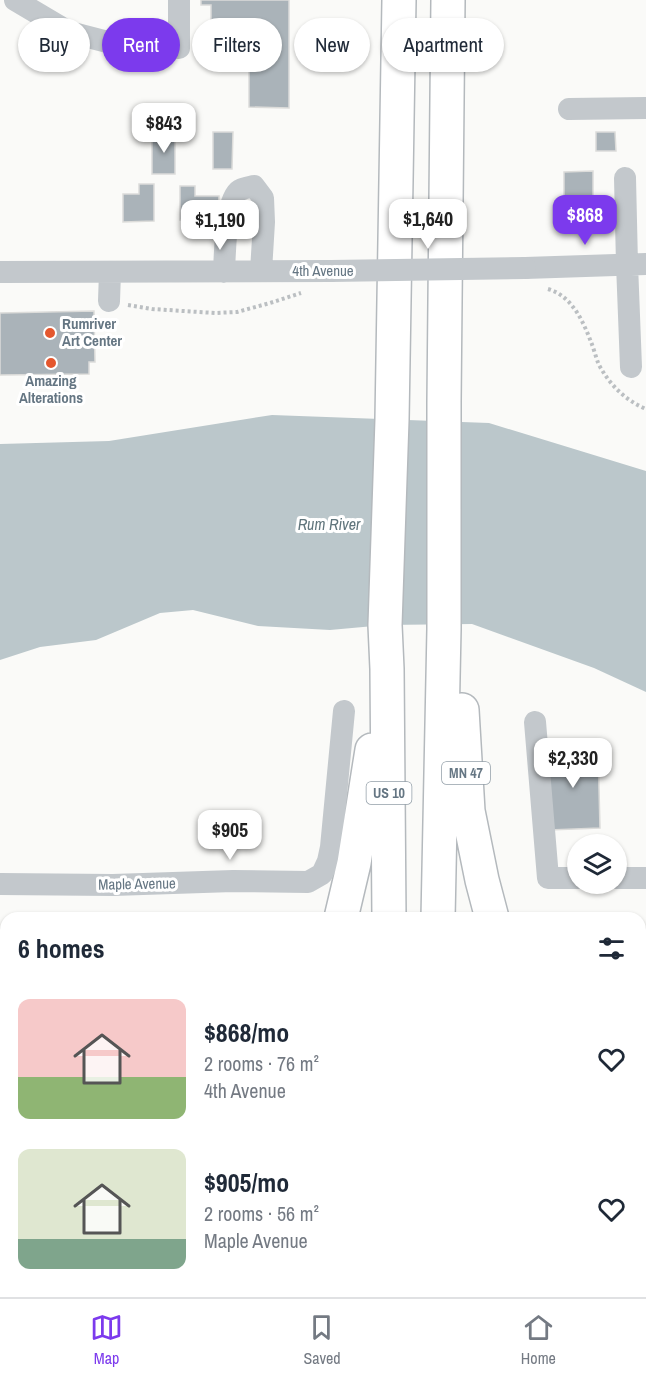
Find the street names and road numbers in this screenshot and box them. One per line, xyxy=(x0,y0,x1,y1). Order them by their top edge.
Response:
street label: 4th Avenue xyxy=(292,260,354,281)
road number: MN 47 xyxy=(442,762,490,784)
road number: US 10 xyxy=(366,782,412,804)
street label: Maple Avenue xyxy=(98,872,176,895)

